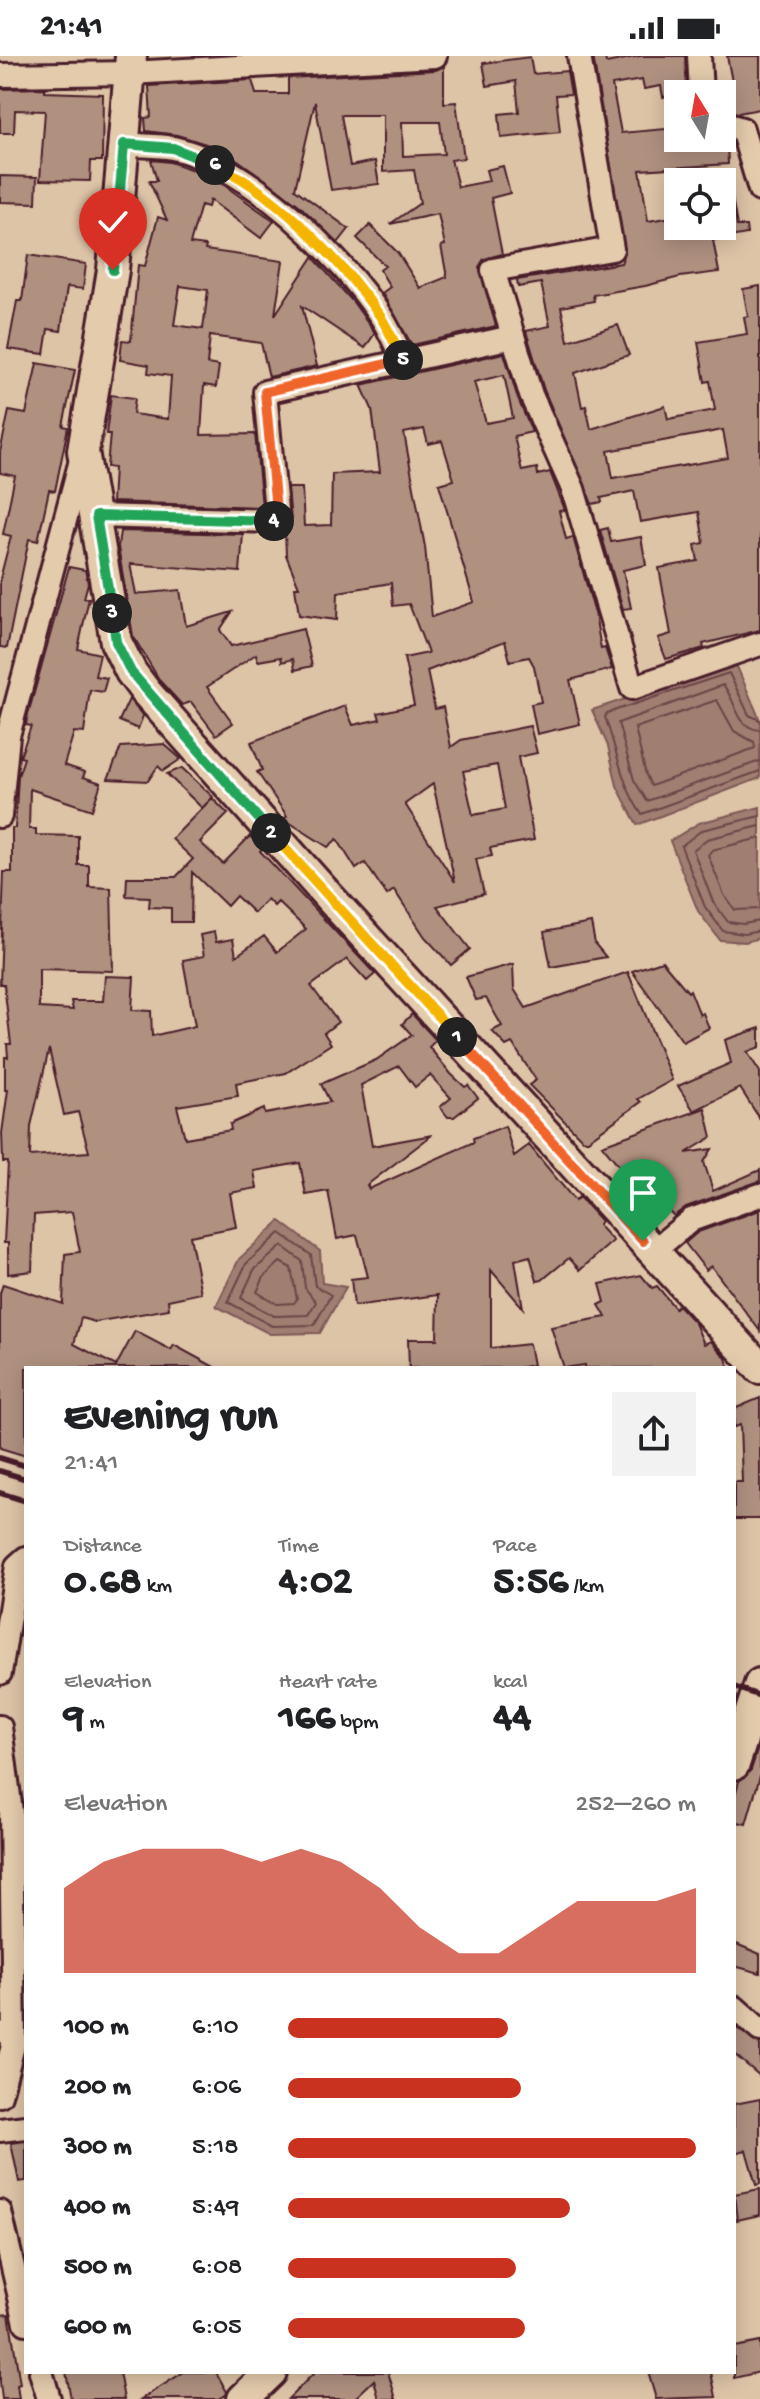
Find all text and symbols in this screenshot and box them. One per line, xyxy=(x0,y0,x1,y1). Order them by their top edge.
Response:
text: 21:41 xyxy=(40,11,103,46)
north arrow xyxy=(664,80,736,152)
map controls xyxy=(664,80,736,240)
pin: 6 xyxy=(195,145,235,185)
text: 6 xyxy=(209,152,221,178)
button: locate xyxy=(664,168,736,240)
pin xyxy=(79,188,147,270)
icon: check xyxy=(91,200,135,244)
pin: 5 xyxy=(383,340,423,380)
text: 5 xyxy=(397,347,409,373)
pin: 4 xyxy=(254,501,294,541)
text: 4 xyxy=(269,508,279,534)
pin: 3 xyxy=(92,593,132,633)
text: 3 xyxy=(106,600,118,626)
pin: 2 xyxy=(251,813,291,853)
text: 2 xyxy=(266,820,276,846)
pin: 1 xyxy=(437,1017,477,1057)
text: 1 xyxy=(453,1024,461,1050)
pin xyxy=(609,1159,677,1241)
icon: arrive xyxy=(621,1171,665,1215)
button: share xyxy=(612,1392,696,1476)
text: Evening run xyxy=(64,1393,277,1445)
text: 21:41 xyxy=(64,1449,118,1480)
text: Distance xyxy=(64,1534,142,1560)
text: Time xyxy=(279,1534,319,1560)
text: Pace xyxy=(493,1534,537,1560)
text: 0.68 xyxy=(64,1560,141,1607)
text: 4:02 xyxy=(279,1560,352,1607)
text: 5:56 xyxy=(493,1560,568,1607)
text: km xyxy=(141,1574,172,1600)
text: /km xyxy=(568,1574,604,1600)
text: Elevation xyxy=(64,1670,151,1696)
text: Heart rate xyxy=(279,1670,377,1696)
text: kcal xyxy=(493,1670,528,1696)
text: 9 xyxy=(64,1696,84,1743)
text: 166 xyxy=(279,1696,335,1743)
text: 44 xyxy=(493,1696,531,1743)
text: m xyxy=(84,1710,105,1736)
text: bpm xyxy=(335,1710,379,1736)
text: Elevation xyxy=(64,1790,167,1821)
text: 252–260 m xyxy=(576,1790,696,1821)
text: 100 m xyxy=(64,2013,129,2044)
text: 6:10 xyxy=(192,2013,239,2044)
text: 200 m xyxy=(64,2073,131,2104)
text: 6:06 xyxy=(192,2073,241,2104)
text: 300 m xyxy=(64,2133,132,2164)
text: 5:18 xyxy=(192,2133,239,2164)
text: 400 m xyxy=(64,2193,130,2224)
text: 5:49 xyxy=(192,2193,239,2224)
text: 500 m xyxy=(64,2253,132,2284)
text: 6:08 xyxy=(192,2253,242,2284)
text: 600 m xyxy=(64,2313,131,2344)
text: 6:05 xyxy=(192,2313,242,2344)

